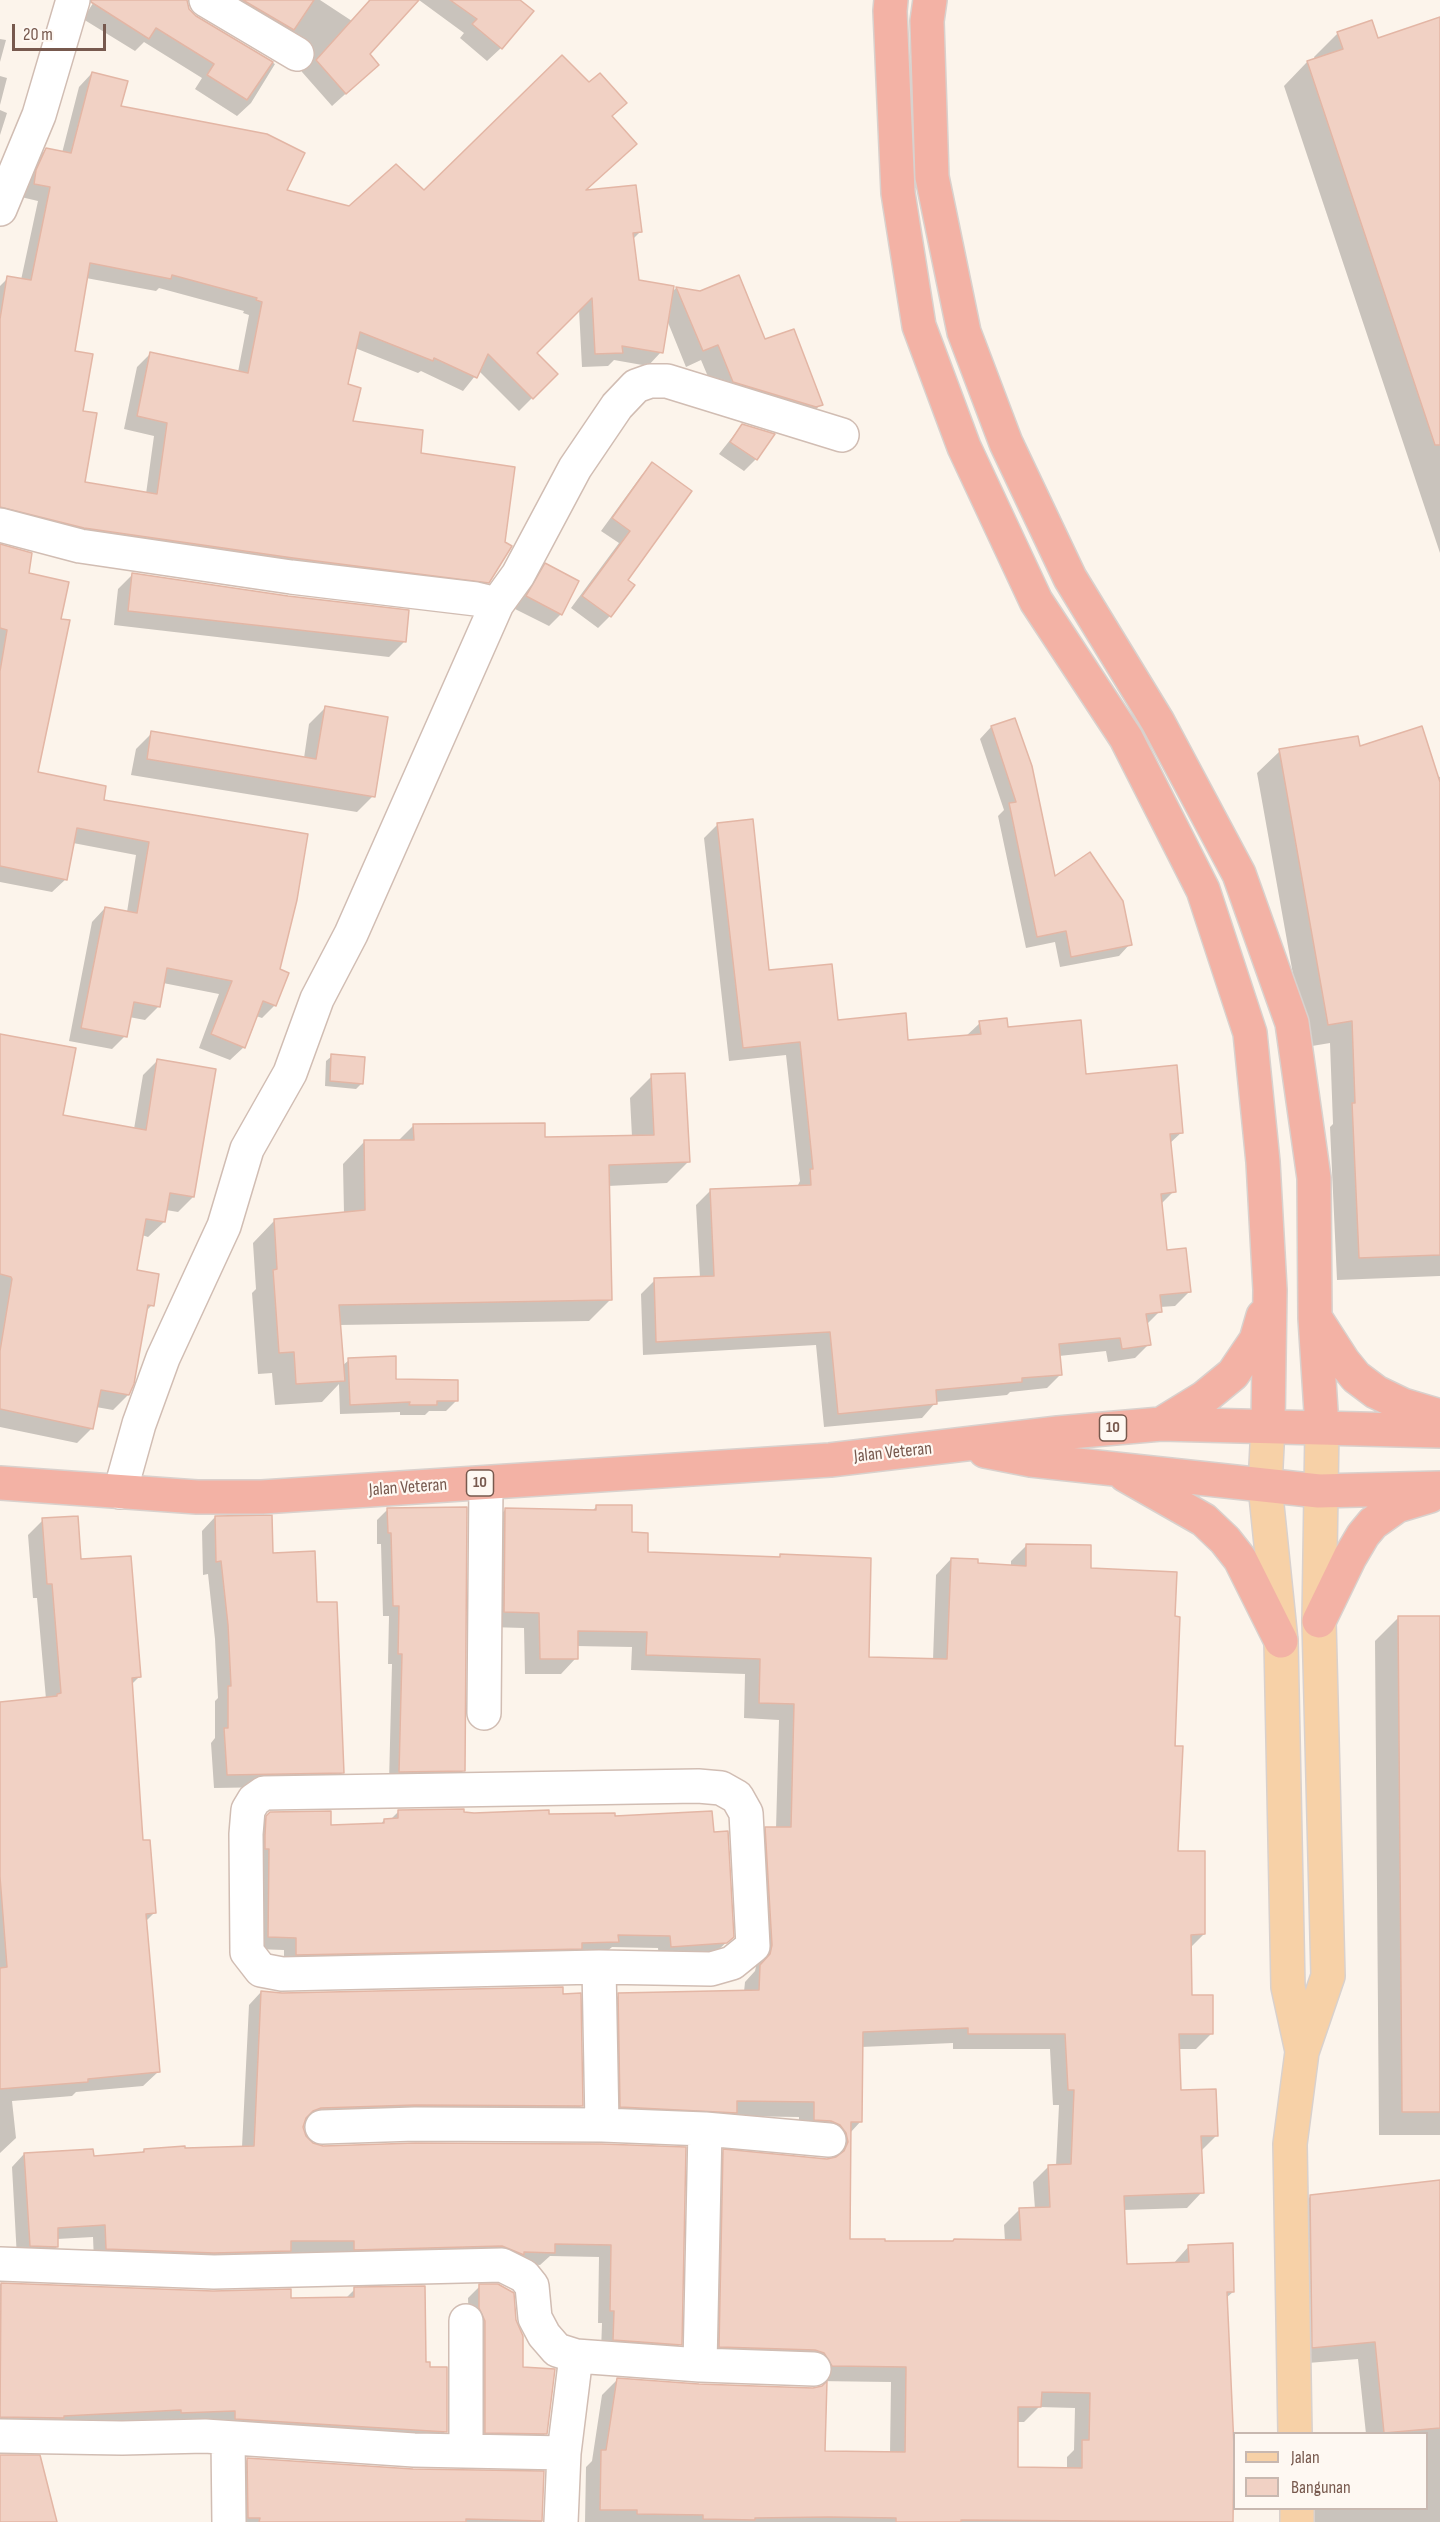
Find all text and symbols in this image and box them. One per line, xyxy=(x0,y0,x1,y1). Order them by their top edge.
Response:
scale bar xyxy=(15,12,110,50)
text: 20 m xyxy=(23,24,53,45)
road number: 10 xyxy=(1100,1415,1126,1441)
street label: Jalan Veteran xyxy=(853,1438,933,1468)
road number: 10 xyxy=(466,1470,494,1496)
street label: Jalan Veteran xyxy=(368,1474,448,1502)
legend xyxy=(1233,2432,1428,2510)
text: Jalan xyxy=(1291,2447,1320,2468)
text: Bangunan xyxy=(1291,2477,1351,2498)

